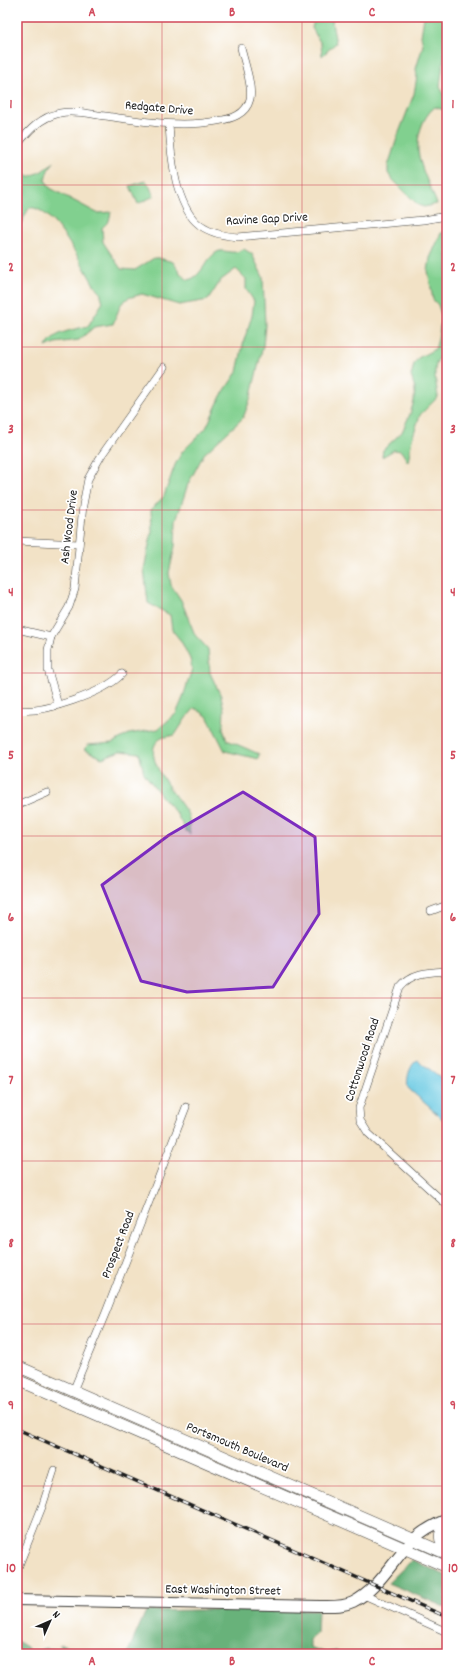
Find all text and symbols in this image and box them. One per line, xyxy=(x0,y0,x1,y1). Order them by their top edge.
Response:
text: A xyxy=(88,4,96,23)
text: B xyxy=(229,4,235,23)
text: C xyxy=(369,4,376,23)
text: 1 xyxy=(10,96,13,115)
text: 1 xyxy=(452,96,455,115)
street label: Redgate Drive xyxy=(124,97,194,121)
street label: Ravine Gap Drive xyxy=(226,208,309,232)
text: 2 xyxy=(8,259,14,278)
text: 2 xyxy=(450,259,456,278)
text: 3 xyxy=(8,421,14,440)
text: 3 xyxy=(450,421,456,440)
street label: Ash Wood Drive xyxy=(56,489,84,565)
text: 4 xyxy=(8,584,14,603)
text: 4 xyxy=(450,584,456,603)
text: 5 xyxy=(8,747,14,766)
text: 5 xyxy=(450,747,456,766)
text: 6 xyxy=(8,909,15,928)
text: 6 xyxy=(450,909,457,928)
street label: Cottonwood Road xyxy=(341,1016,385,1104)
text: 7 xyxy=(9,1072,14,1091)
text: 7 xyxy=(451,1072,456,1091)
street label: Prospect Road xyxy=(97,1208,141,1282)
text: 8 xyxy=(8,1235,14,1254)
text: 8 xyxy=(450,1235,456,1254)
text: 9 xyxy=(8,1397,14,1416)
text: 9 xyxy=(450,1397,456,1416)
street label: Portsmouth Boulevard xyxy=(183,1418,291,1478)
text: 10 xyxy=(6,1560,16,1579)
text: 10 xyxy=(448,1560,458,1579)
street label: East Washington Street xyxy=(165,1580,281,1602)
north arrow xyxy=(30,1601,70,1641)
text: N xyxy=(48,1608,64,1623)
text: A xyxy=(88,1653,96,1671)
text: B xyxy=(229,1653,235,1671)
text: C xyxy=(369,1653,376,1671)

